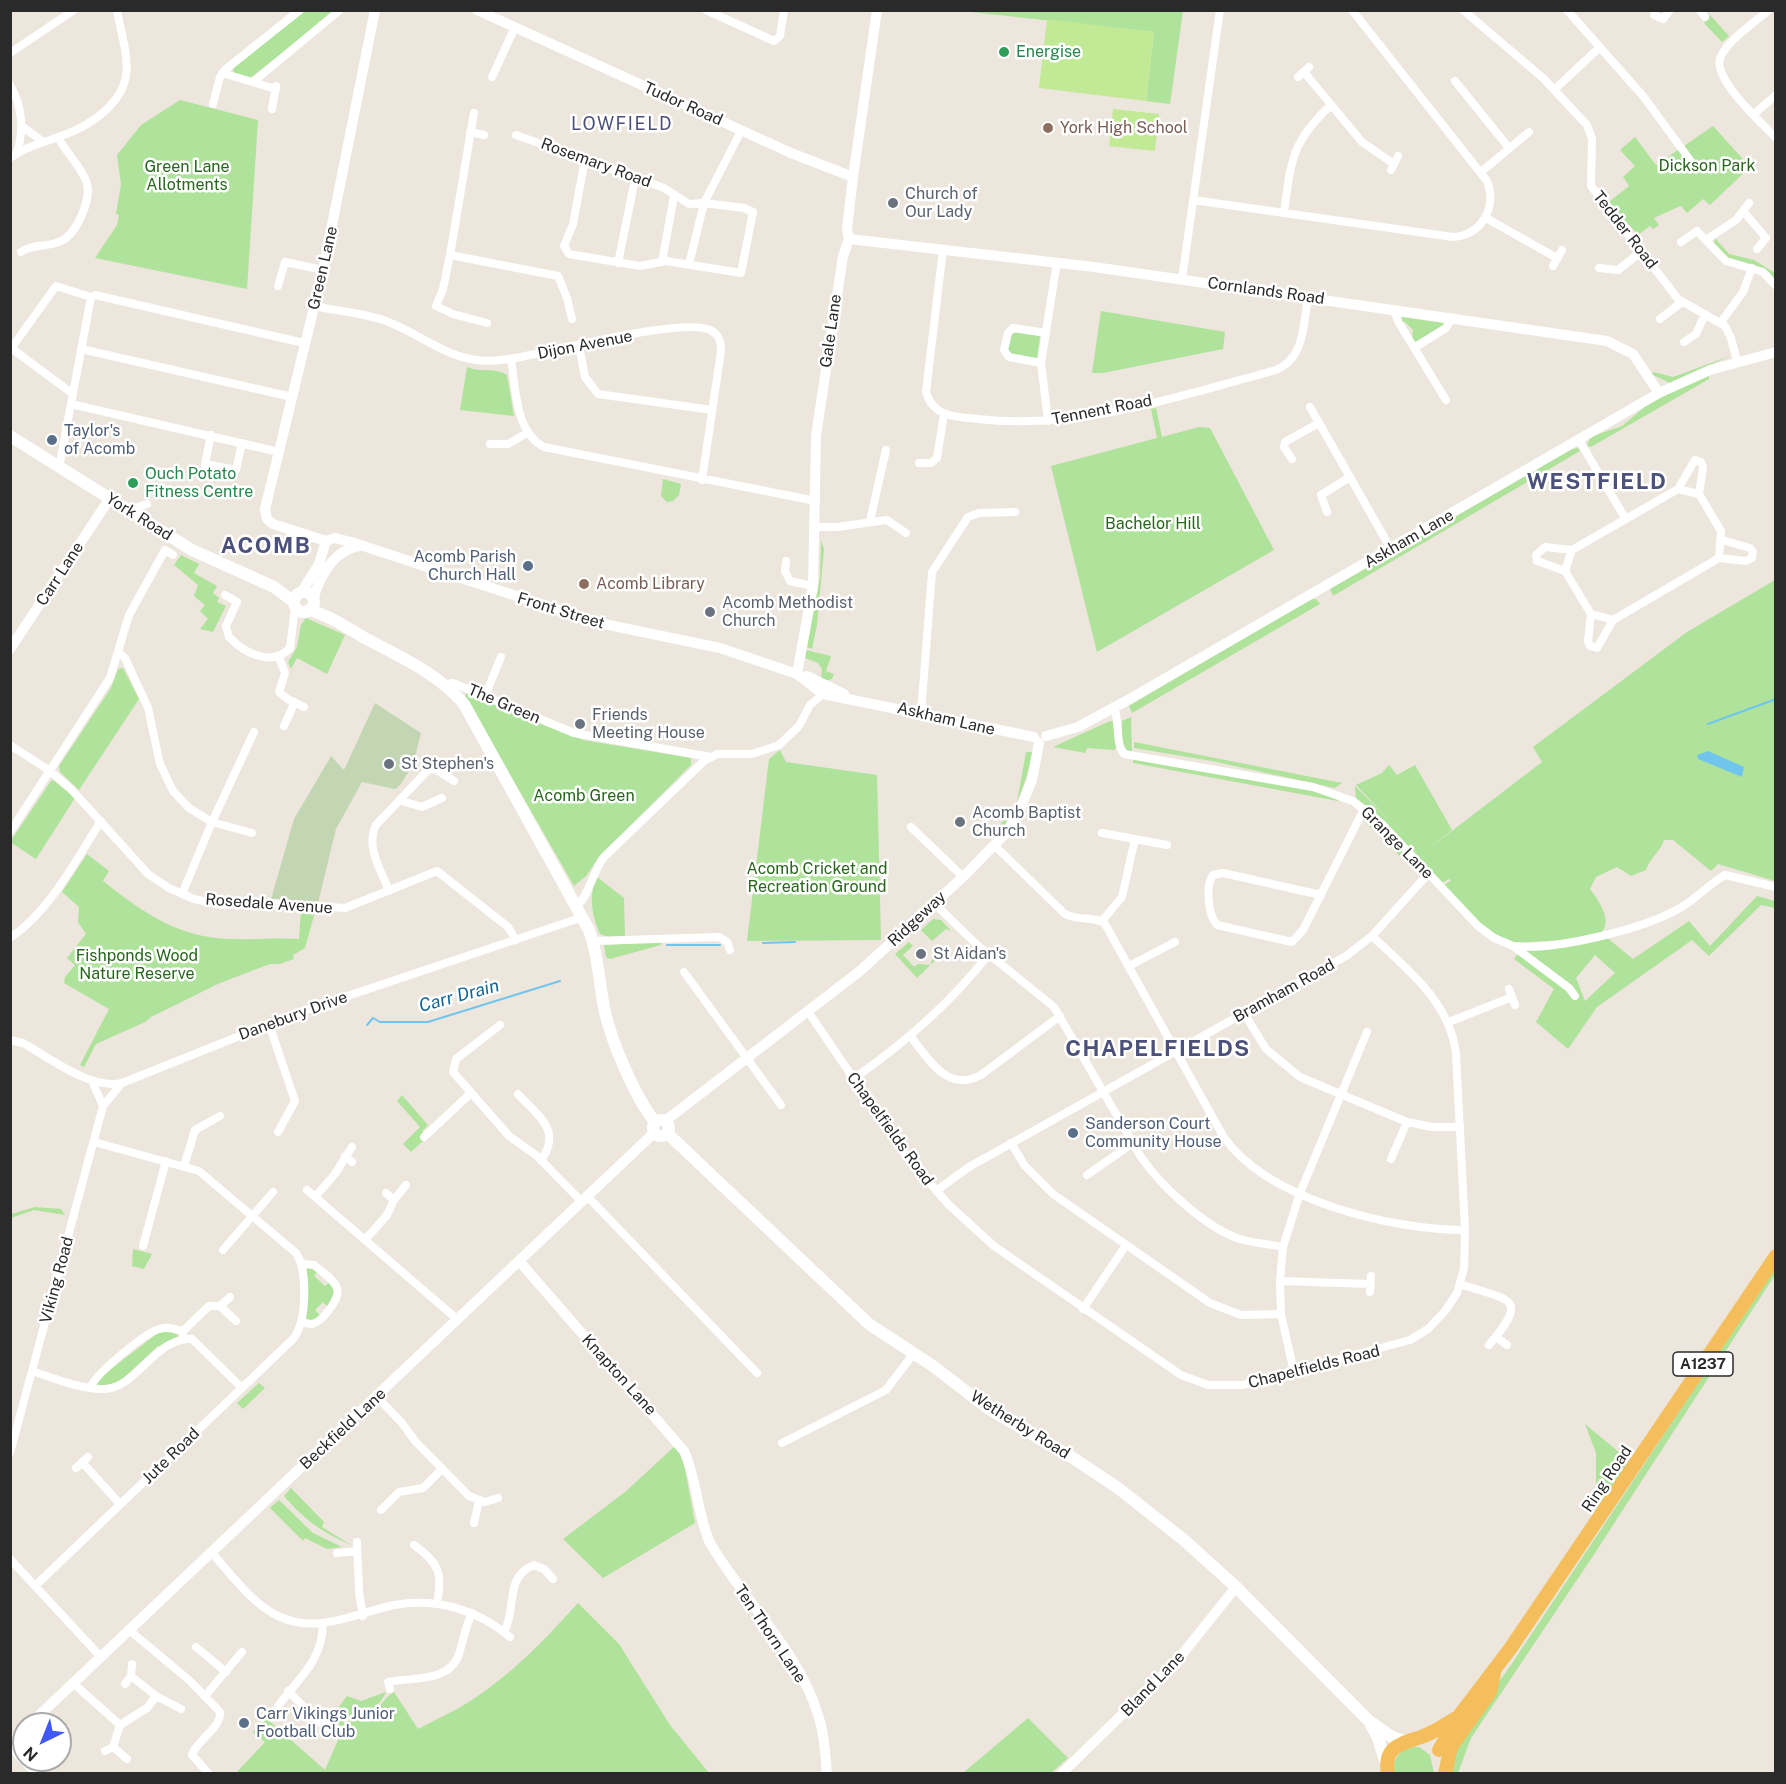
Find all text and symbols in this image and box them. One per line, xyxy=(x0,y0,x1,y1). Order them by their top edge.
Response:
place label: Energise xyxy=(1016,42,1081,62)
marker: Energise xyxy=(997,45,1011,59)
street label: Tudor Road xyxy=(640,78,726,130)
district label: LOWFIELD xyxy=(571,113,673,135)
place label: York High School xyxy=(1060,118,1188,138)
marker: York High School xyxy=(1041,121,1055,135)
street label: Rosemary Road xyxy=(538,134,654,192)
park label: Dickson Park xyxy=(1659,156,1755,176)
park label: Green Lane Allotments xyxy=(144,157,230,195)
place label: Church of Our Lady xyxy=(905,184,978,222)
street label: Tedder Road xyxy=(1589,187,1661,273)
marker: Church of Our Lady xyxy=(886,196,900,210)
street label: Green Lane xyxy=(304,224,342,312)
street label: Cornlands Road xyxy=(1206,273,1326,309)
street label: Gale Lane xyxy=(816,293,846,369)
street label: Dijon Avenue xyxy=(536,326,634,364)
street label: Tennent Road xyxy=(1050,391,1154,429)
place label: Taylor's of Acomb xyxy=(64,421,135,459)
marker: Taylor's of Acomb xyxy=(45,433,59,447)
place label: Ouch Potato Fitness Centre xyxy=(145,464,253,502)
district label: WESTFIELD xyxy=(1527,469,1667,495)
marker: Ouch Potato Fitness Centre xyxy=(126,476,140,490)
street label: York Road xyxy=(102,489,176,545)
street label: Askham Lane xyxy=(1361,506,1457,572)
park label: Bachelor Hill xyxy=(1105,514,1201,534)
district label: ACOMB xyxy=(221,533,311,559)
street label: Carr Lane xyxy=(32,538,88,610)
place label: Acomb Parish Church Hall xyxy=(413,547,516,585)
marker: Acomb Parish Church Hall xyxy=(521,559,535,573)
place label: Acomb Library xyxy=(596,574,705,594)
marker: Acomb Library xyxy=(577,577,591,591)
street label: Front Street xyxy=(515,589,607,633)
place label: Acomb Methodist Church xyxy=(722,593,853,631)
marker: Acomb Methodist Church xyxy=(703,605,717,619)
street label: The Green xyxy=(465,680,543,728)
street label: Askham Lane xyxy=(895,698,997,740)
place label: Friends Meeting House xyxy=(592,705,705,743)
marker: Friends Meeting House xyxy=(573,717,587,731)
place label: St Stephen's xyxy=(401,754,494,774)
marker: St Stephen's xyxy=(382,757,396,771)
park label: Acomb Green xyxy=(533,786,635,806)
place label: Acomb Baptist Church xyxy=(972,803,1081,841)
street label: Grange Lane xyxy=(1357,803,1437,883)
marker: Acomb Baptist Church xyxy=(953,815,967,829)
park label: Acomb Cricket and Recreation Ground xyxy=(747,859,887,897)
street label: Ridgeway xyxy=(884,887,950,951)
street label: Rosedale Avenue xyxy=(205,890,333,918)
place label: St Aidan's xyxy=(933,944,1006,964)
park label: Fishponds Wood Nature Reserve xyxy=(76,946,198,984)
marker: St Aidan's xyxy=(914,947,928,961)
street label: Bramham Road xyxy=(1230,955,1338,1027)
water label: Carr Drain xyxy=(417,975,501,1017)
street label: Danebury Drive xyxy=(236,987,350,1045)
district label: CHAPELFIELDS xyxy=(1065,1036,1251,1062)
street label: Chapelfields Road xyxy=(843,1069,937,1189)
place label: Sanderson Court Community House xyxy=(1085,1114,1222,1152)
marker: Sanderson Court Community House xyxy=(1066,1126,1080,1140)
street label: Viking Road xyxy=(36,1235,78,1325)
street label: Knapton Lane xyxy=(578,1331,660,1419)
street label: Chapelfields Road xyxy=(1246,1341,1382,1393)
road number: A1237 xyxy=(1673,1352,1733,1376)
street label: Beckfield Lane xyxy=(296,1384,390,1474)
street label: Wetherby Road xyxy=(967,1387,1073,1463)
street label: Jute Road xyxy=(138,1424,204,1488)
street label: Ring Road xyxy=(1578,1442,1636,1516)
street label: Ten Thorn Lane xyxy=(730,1581,810,1687)
street label: Bland Lane xyxy=(1117,1647,1189,1721)
place label: Carr Vikings Junior Football Club xyxy=(256,1704,395,1742)
north arrow xyxy=(12,1712,72,1772)
marker: Carr Vikings Junior Football Club xyxy=(237,1716,251,1730)
text: N xyxy=(20,1743,42,1765)

